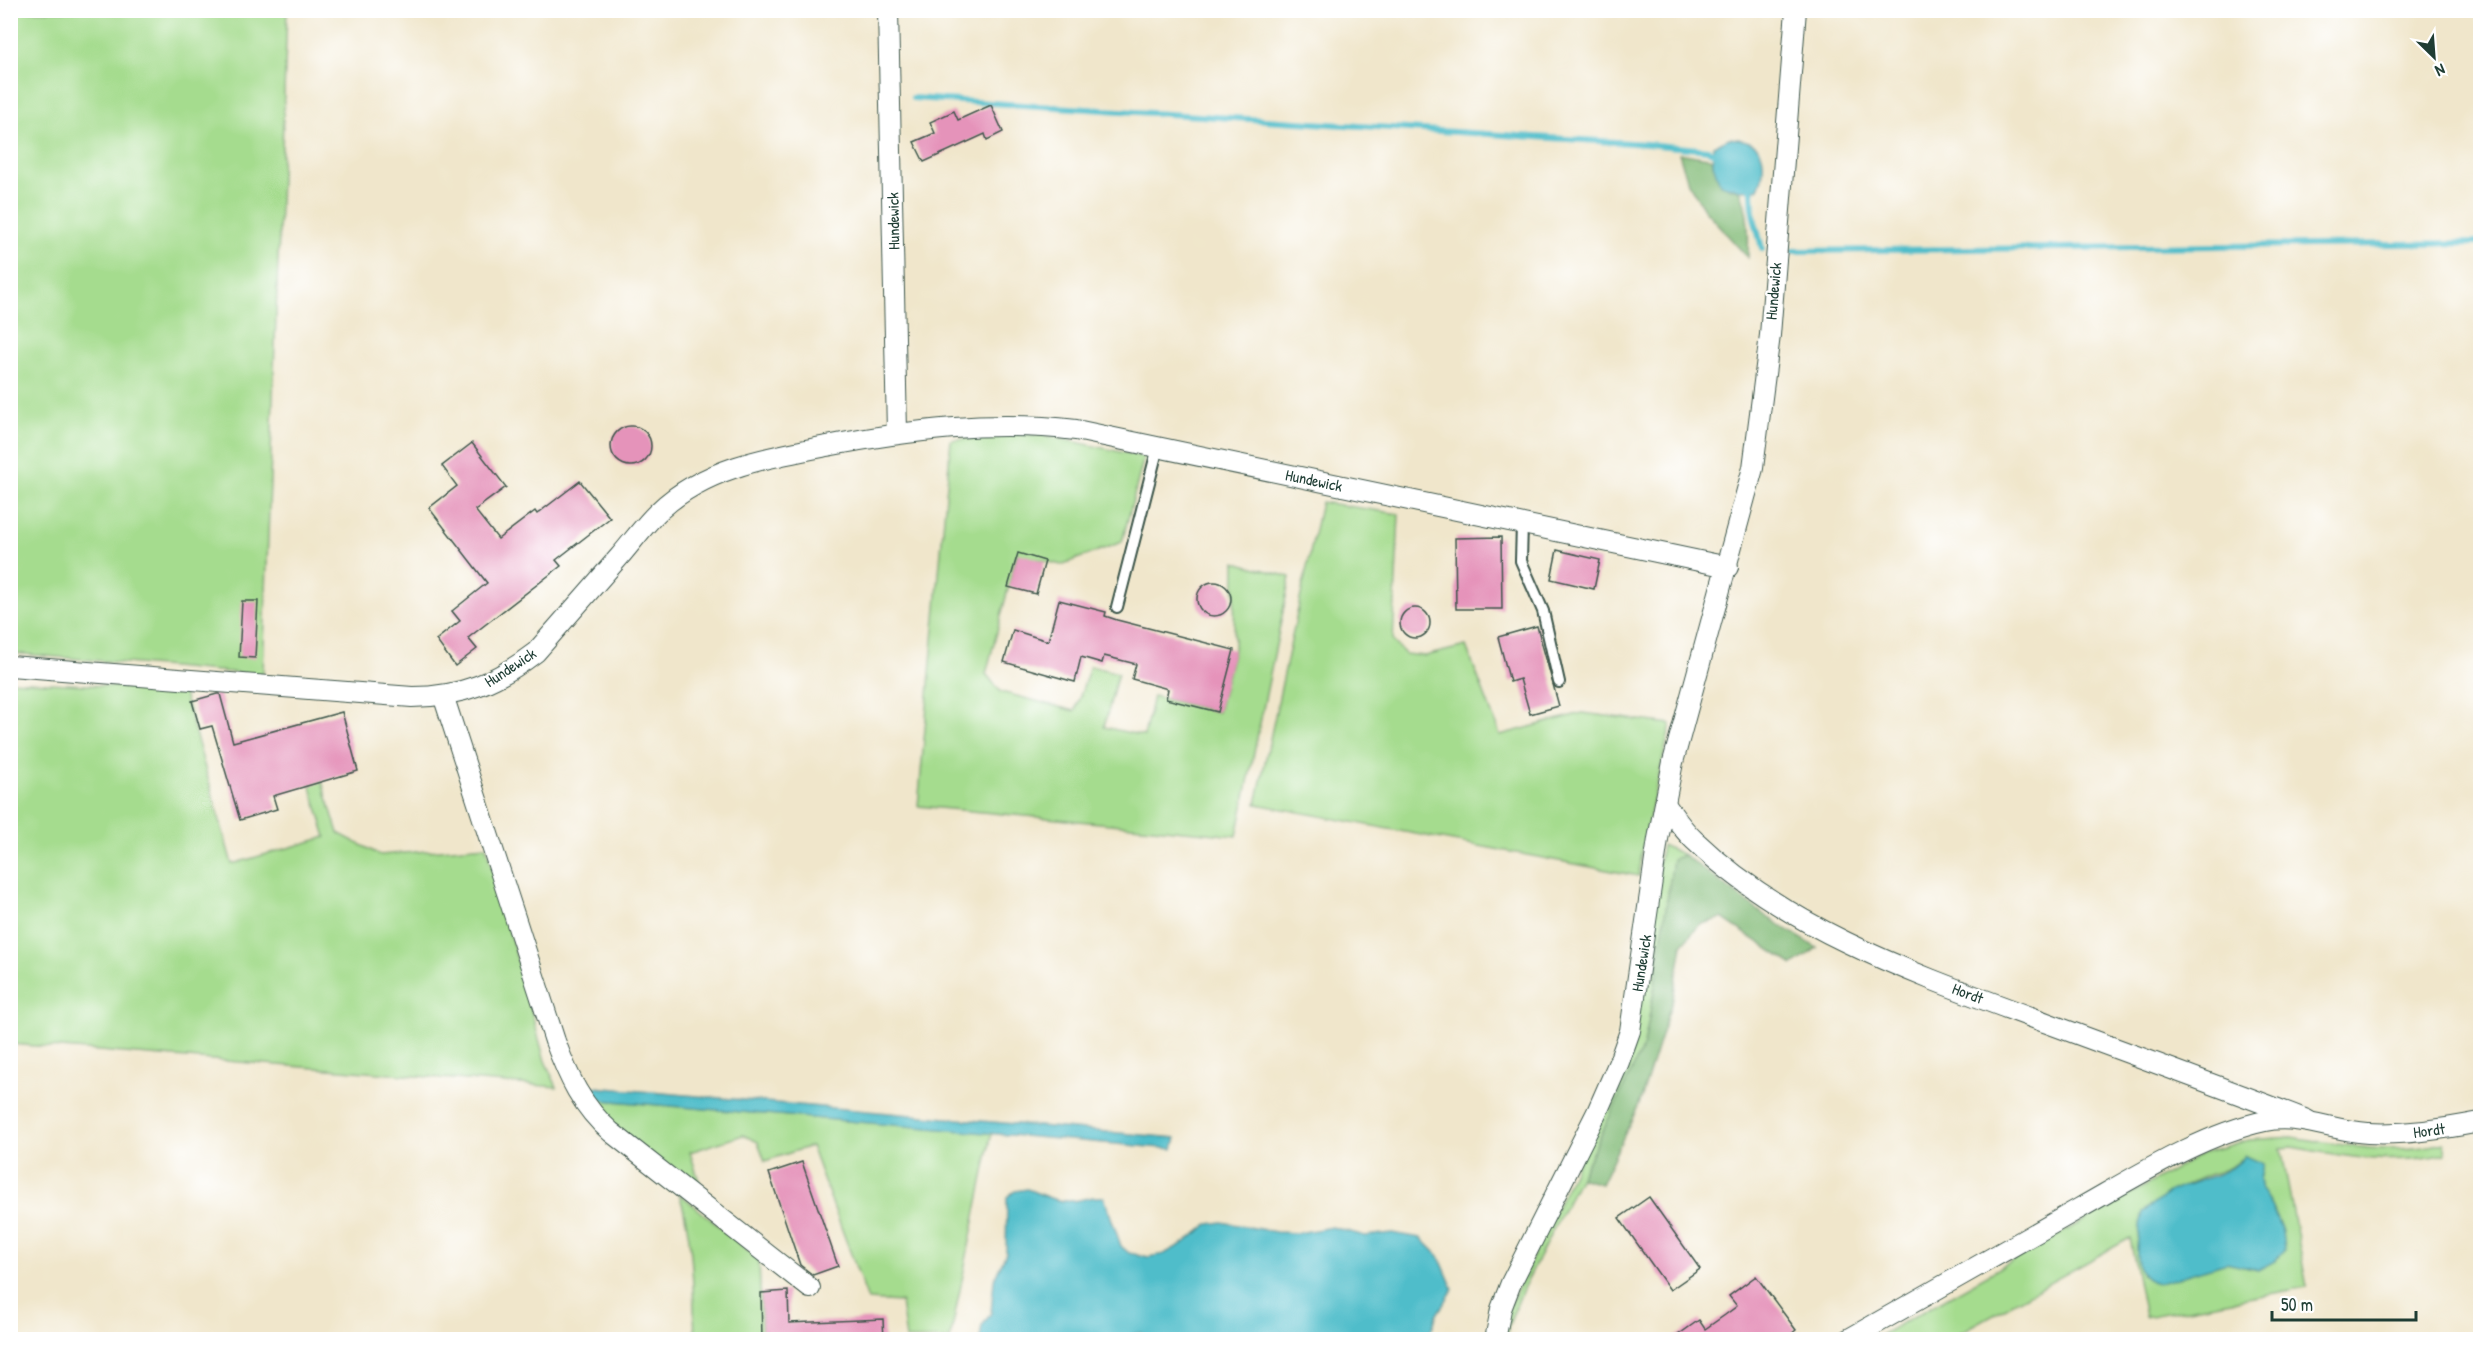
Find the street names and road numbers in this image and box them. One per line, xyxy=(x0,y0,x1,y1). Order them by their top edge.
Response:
street label: Hundewick xyxy=(881,192,905,250)
street label: Hundewick xyxy=(1760,261,1786,321)
street label: Hundewick xyxy=(1284,463,1345,497)
street label: Hundewick xyxy=(480,642,540,692)
street label: Hundewick xyxy=(1626,932,1656,993)
street label: Hordt xyxy=(1949,977,1987,1009)
street label: Hordt xyxy=(2412,1117,2447,1143)

